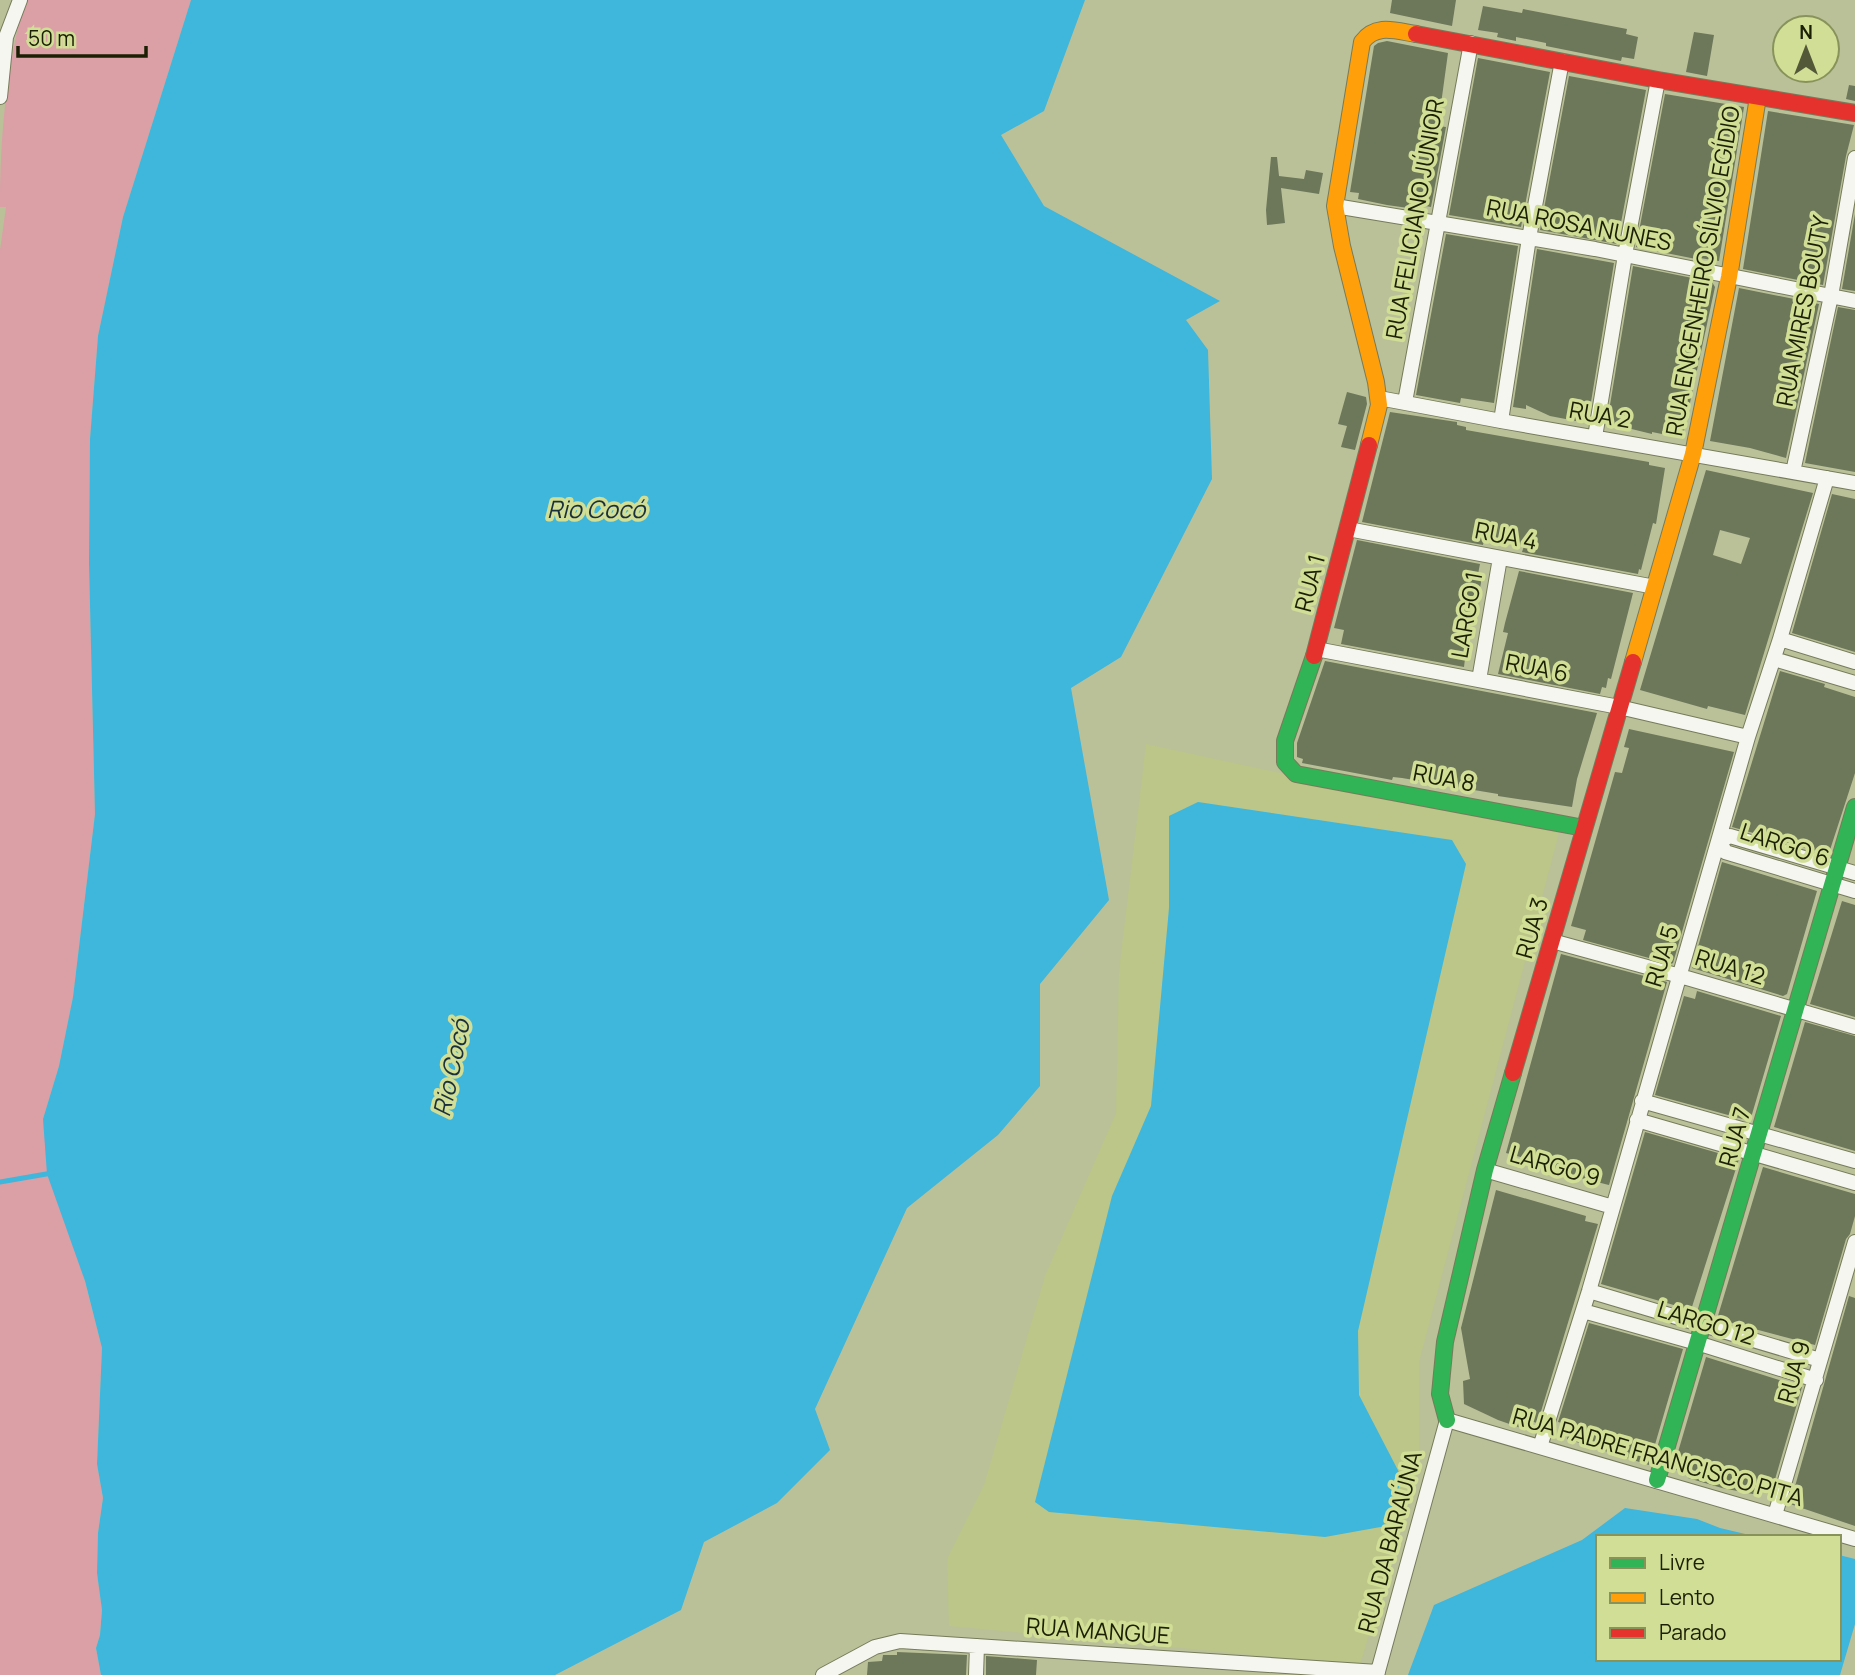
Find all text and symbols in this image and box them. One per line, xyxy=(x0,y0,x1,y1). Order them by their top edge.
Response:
scale bar xyxy=(18,14,145,58)
north arrow xyxy=(1771,14,1841,84)
text: N xyxy=(1799,19,1813,45)
text: 50 m xyxy=(28,24,75,52)
street label: RUA FELICIANO JÚNIOR xyxy=(1377,96,1451,341)
street label: RUA ENGENHEIRO SÍLVIO EGÍDIO xyxy=(1657,103,1747,438)
street label: RUA ROSA NUNES xyxy=(1484,190,1674,258)
street label: RUA MIRES BOUTY xyxy=(1768,212,1836,409)
street label: RUA 2 xyxy=(1567,393,1634,435)
water label: Rio Cocó xyxy=(547,492,647,525)
street label: RUA 4 xyxy=(1472,513,1540,557)
street label: RUA 1 xyxy=(1286,551,1332,615)
street label: LARGO 1 xyxy=(1443,569,1489,661)
street label: RUA 6 xyxy=(1503,645,1571,689)
street label: RUA 8 xyxy=(1410,755,1478,799)
street label: LARGO 6 xyxy=(1736,815,1834,874)
street label: RUA 3 xyxy=(1507,894,1555,962)
street label: RUA 5 xyxy=(1637,921,1685,990)
street label: RUA 12 xyxy=(1692,940,1769,992)
water label: Rio Cocó xyxy=(424,1014,477,1119)
street label: RUA 7 xyxy=(1710,1103,1758,1170)
street label: LARGO 9 xyxy=(1506,1137,1604,1193)
street label: LARGO 12 xyxy=(1654,1292,1759,1352)
street label: RUA 9 xyxy=(1769,1337,1817,1407)
street label: RUA PADRE FRANCISCO PITA xyxy=(1509,1399,1808,1513)
street label: RUA DA BARAÚNA xyxy=(1349,1447,1429,1636)
legend xyxy=(1596,1535,1841,1661)
text: Livre xyxy=(1659,1548,1705,1576)
text: Lento xyxy=(1659,1583,1715,1611)
street label: RUA MANGUE xyxy=(1025,1609,1171,1651)
text: Parado xyxy=(1659,1618,1727,1646)

